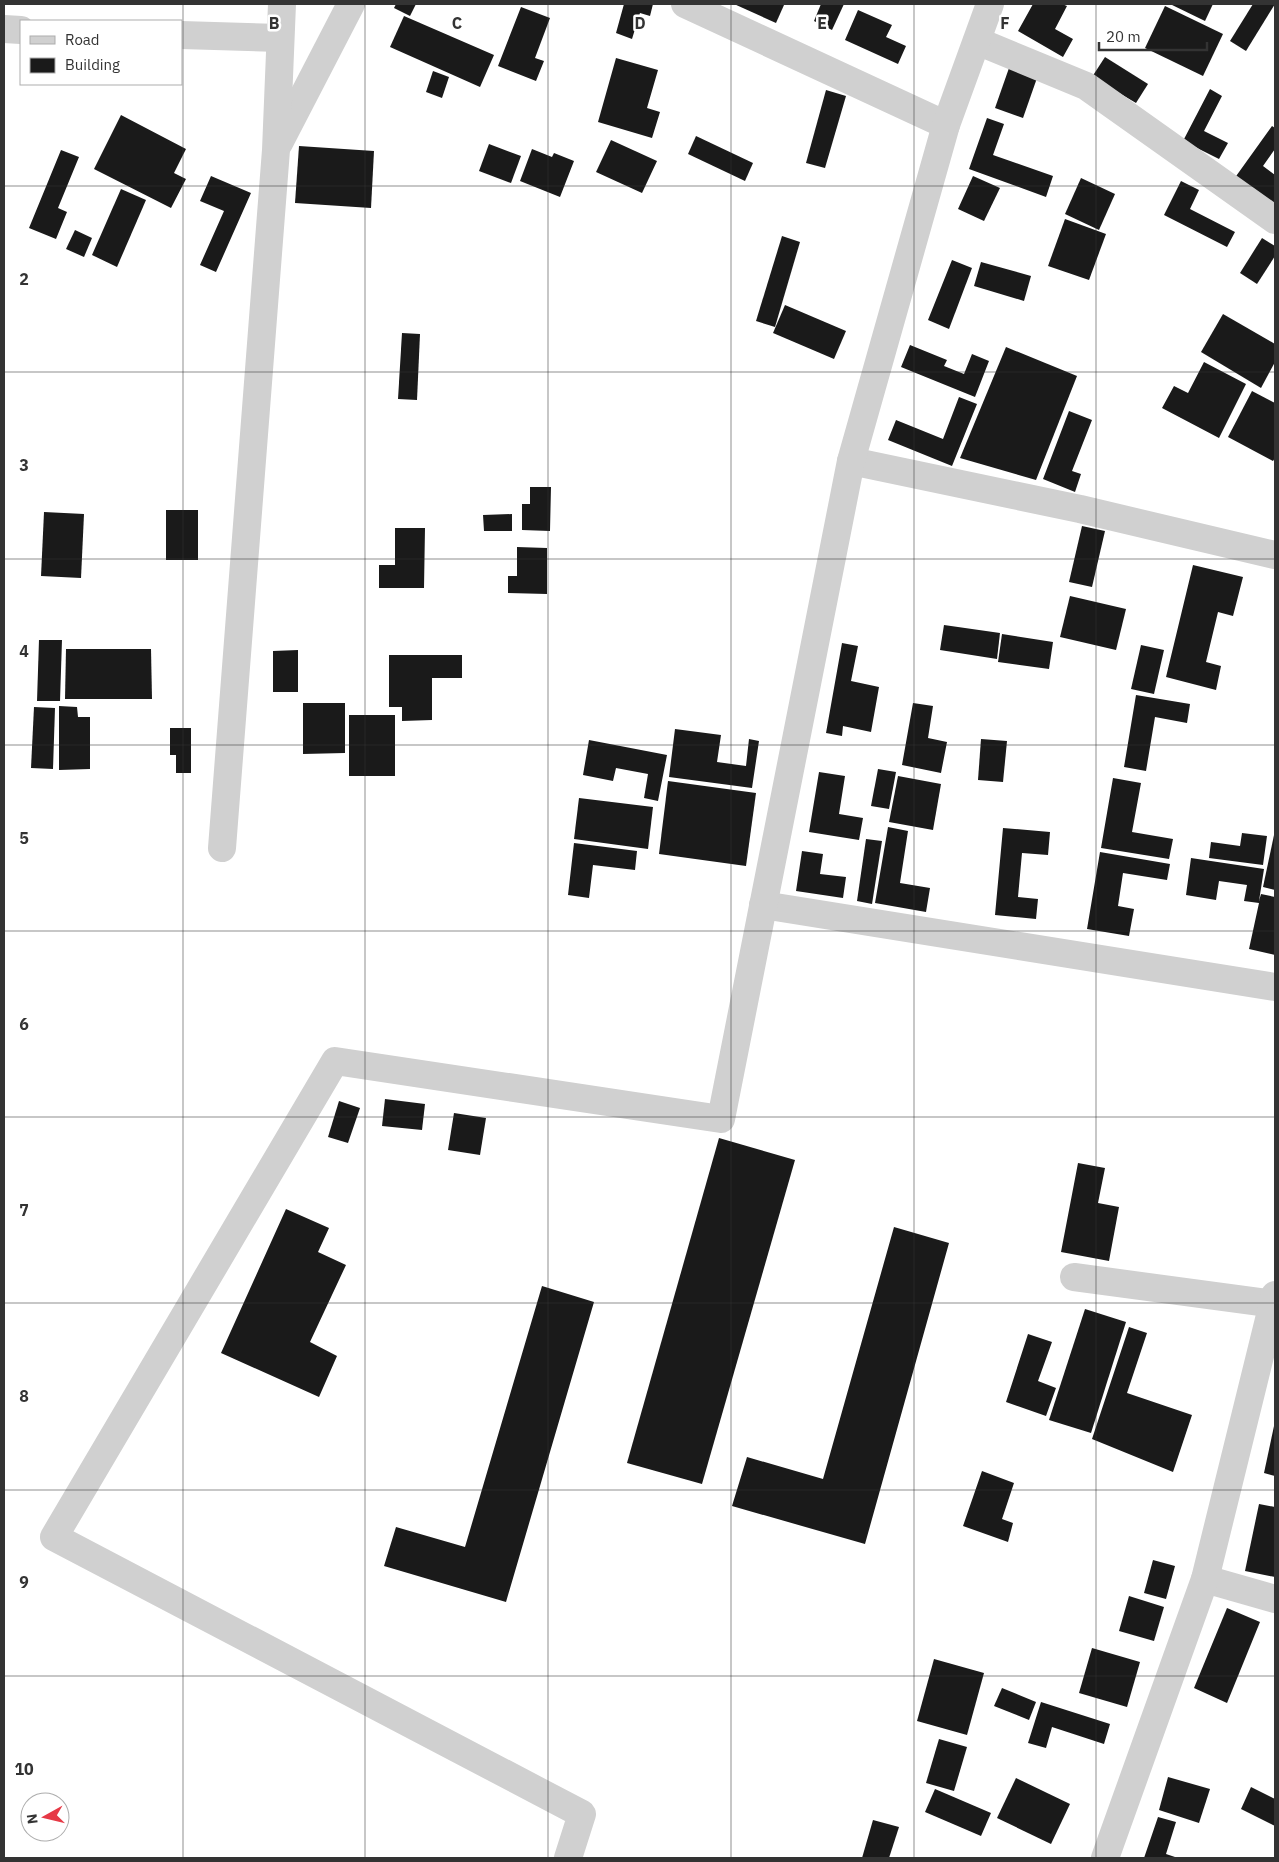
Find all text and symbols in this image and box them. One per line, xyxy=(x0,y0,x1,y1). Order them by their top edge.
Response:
text: B xyxy=(269,13,280,33)
text: C xyxy=(452,13,462,33)
text: D xyxy=(634,13,646,33)
text: E xyxy=(817,13,827,33)
text: F xyxy=(1000,13,1010,33)
legend xyxy=(20,20,182,85)
scale bar xyxy=(1099,20,1206,52)
text: 20 m xyxy=(1106,27,1141,46)
text: Road xyxy=(65,30,100,49)
text: Building xyxy=(65,55,120,74)
text: 2 xyxy=(19,269,29,289)
text: 3 xyxy=(19,455,29,475)
text: 4 xyxy=(19,641,29,661)
text: 5 xyxy=(19,828,29,848)
text: 6 xyxy=(19,1014,29,1034)
text: 7 xyxy=(19,1200,29,1220)
text: 8 xyxy=(19,1386,29,1406)
text: 9 xyxy=(19,1572,29,1592)
text: 10 xyxy=(14,1759,34,1779)
north arrow xyxy=(20,1792,70,1842)
text: N xyxy=(23,1813,42,1825)

